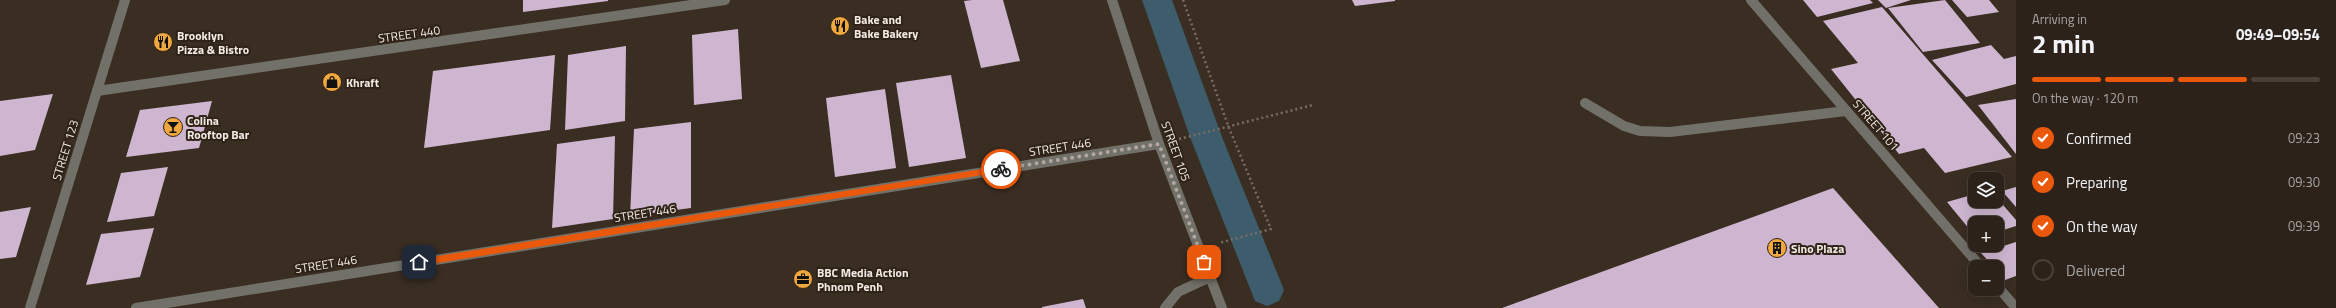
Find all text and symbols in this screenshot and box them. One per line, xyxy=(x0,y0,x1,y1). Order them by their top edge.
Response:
text: Arriving in xyxy=(2032,9,2087,29)
place label: Bake and Bake Bakery xyxy=(854,10,918,43)
restaurant icon: Bake and Bake Bakery xyxy=(829,15,851,37)
street label: STREET 440 xyxy=(377,20,442,48)
text: 09:49–09:54 xyxy=(2236,23,2320,46)
text: 2 min xyxy=(2032,24,2095,63)
place label: Brooklyn Pizza & Bistro xyxy=(177,26,249,59)
restaurant icon: Brooklyn Pizza & Bistro xyxy=(152,31,174,53)
shop icon: Khraft xyxy=(321,71,343,93)
place label: Khraft xyxy=(346,73,380,92)
text: On the way · 120 m xyxy=(2032,88,2138,108)
street label: STREET 101 xyxy=(1848,95,1904,155)
place label: Colina Rooftop Bar xyxy=(187,111,250,144)
bar icon: Colina Rooftop Bar xyxy=(162,116,184,138)
street label: STREET 123 xyxy=(47,117,83,183)
street label: STREET 105 xyxy=(1156,118,1196,184)
icon: check xyxy=(2032,127,2054,149)
text: Confirmed xyxy=(2066,127,2131,150)
text: 09:23 xyxy=(2288,128,2320,148)
street label: STREET 446 xyxy=(1028,133,1093,161)
courier xyxy=(981,149,1021,189)
icon: bike xyxy=(990,158,1012,180)
icon: check xyxy=(2032,171,2054,193)
text: Preparing xyxy=(2066,171,2127,194)
map controls xyxy=(1968,172,2004,296)
button: layers xyxy=(1968,172,2004,208)
text: 09:30 xyxy=(2288,172,2320,192)
street label: STREET 446 xyxy=(613,199,678,227)
icon: check xyxy=(2032,215,2054,237)
text: On the way xyxy=(2066,215,2138,238)
button: + xyxy=(1968,216,2004,252)
text: 09:39 xyxy=(2288,216,2320,236)
building icon: Sino Plaza xyxy=(1766,237,1788,259)
place label: Sino Plaza xyxy=(1791,239,1844,258)
pin xyxy=(402,245,436,279)
pin xyxy=(1187,245,1221,279)
street label: STREET 446 xyxy=(294,250,359,278)
icon: home xyxy=(408,251,430,273)
icon: bag xyxy=(1193,251,1215,273)
text: Delivered xyxy=(2066,259,2125,282)
button: − xyxy=(1968,260,2004,296)
place label: BBC Media Action Phnom Penh xyxy=(817,263,909,296)
office icon: BBC Media Action Phnom Penh xyxy=(792,268,814,290)

